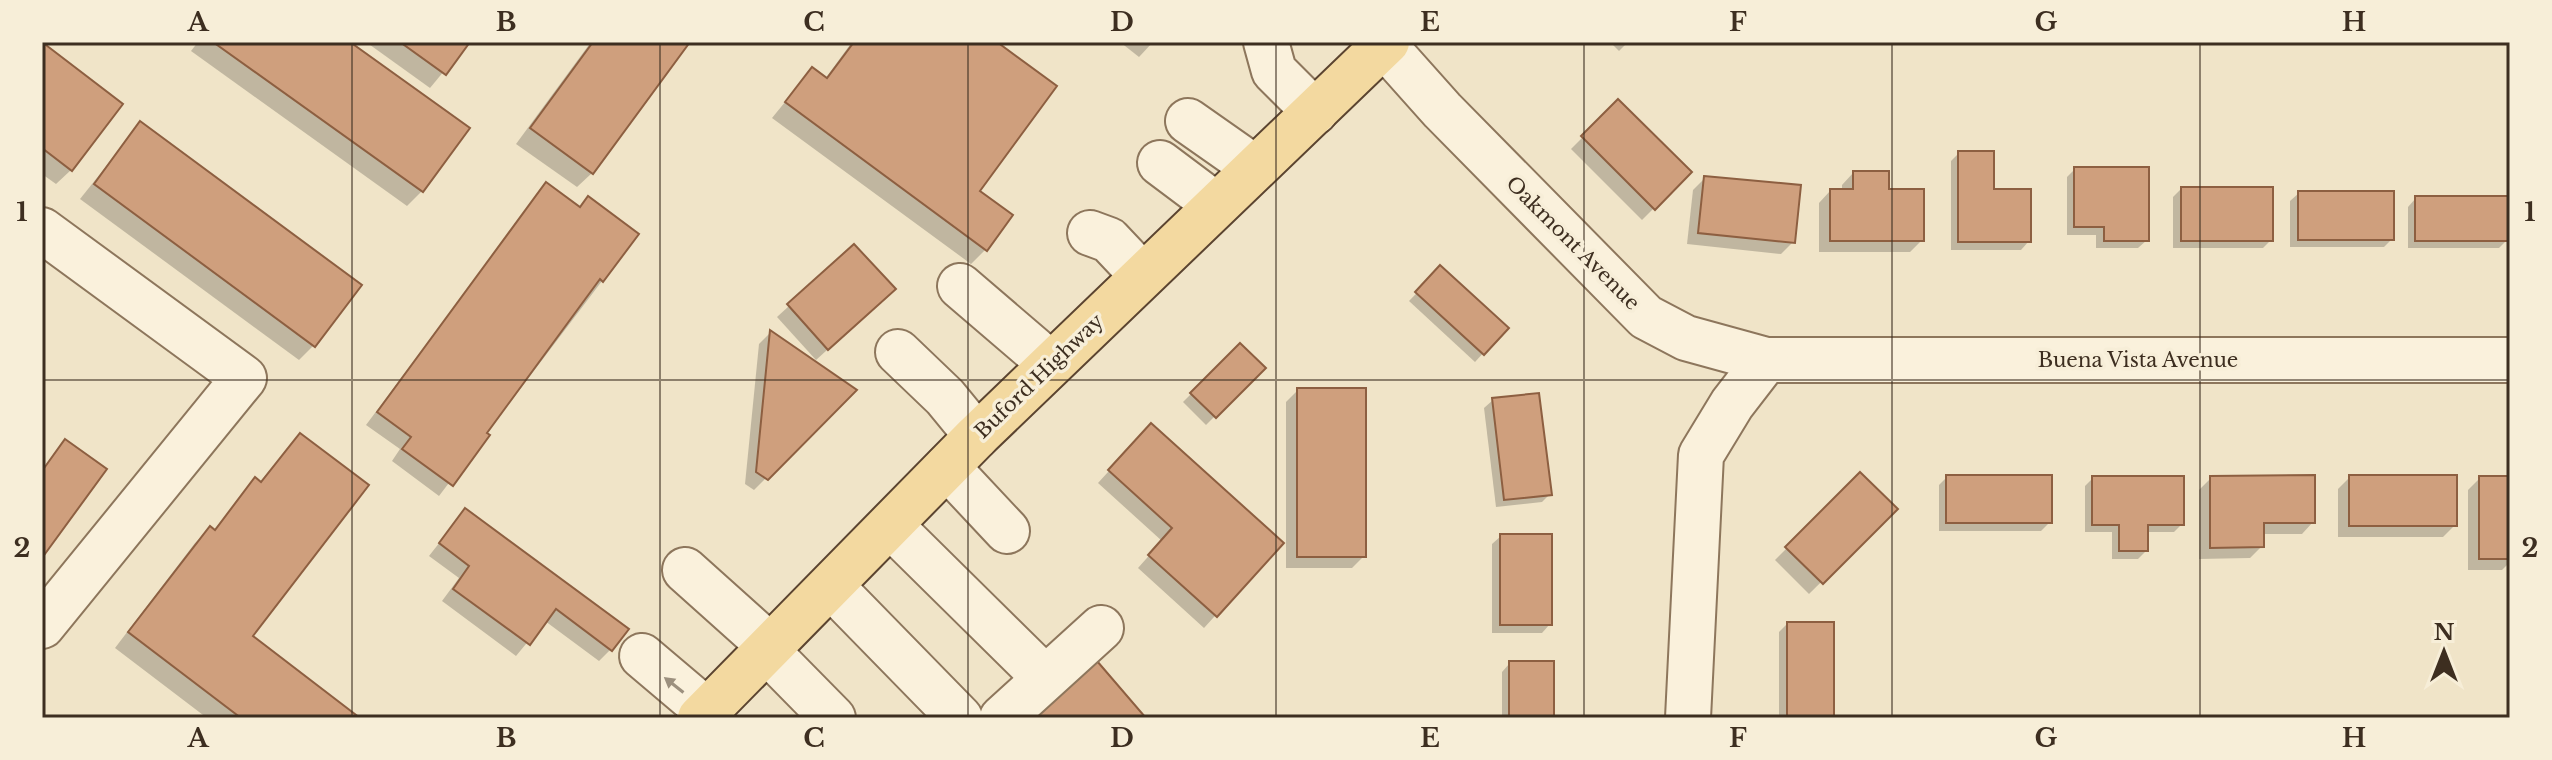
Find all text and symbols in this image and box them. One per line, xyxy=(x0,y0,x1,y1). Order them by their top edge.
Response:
text: A xyxy=(186,6,209,38)
text: B xyxy=(496,6,516,38)
text: C xyxy=(803,6,825,38)
text: D xyxy=(1110,6,1134,38)
text: E xyxy=(1420,6,1440,38)
text: F xyxy=(1729,6,1747,38)
text: G xyxy=(2035,6,2058,38)
text: H xyxy=(2342,6,2366,38)
street label: Oakmont Avenue xyxy=(1501,171,1645,315)
text: 1 xyxy=(16,196,28,228)
text: 1 xyxy=(2524,196,2536,228)
street label: Buford Highway xyxy=(970,308,1108,443)
street label: Buena Vista Avenue xyxy=(2038,348,2238,372)
text: 2 xyxy=(14,532,30,564)
text: 2 xyxy=(2522,532,2538,564)
north arrow xyxy=(2404,612,2484,692)
text: N xyxy=(2434,619,2455,646)
one-way arrow xyxy=(664,677,684,693)
text: A xyxy=(186,722,209,754)
text: B xyxy=(496,722,516,754)
text: C xyxy=(803,722,825,754)
text: D xyxy=(1110,722,1134,754)
text: E xyxy=(1420,722,1440,754)
text: F xyxy=(1729,722,1747,754)
text: G xyxy=(2035,722,2058,754)
text: H xyxy=(2342,722,2366,754)

